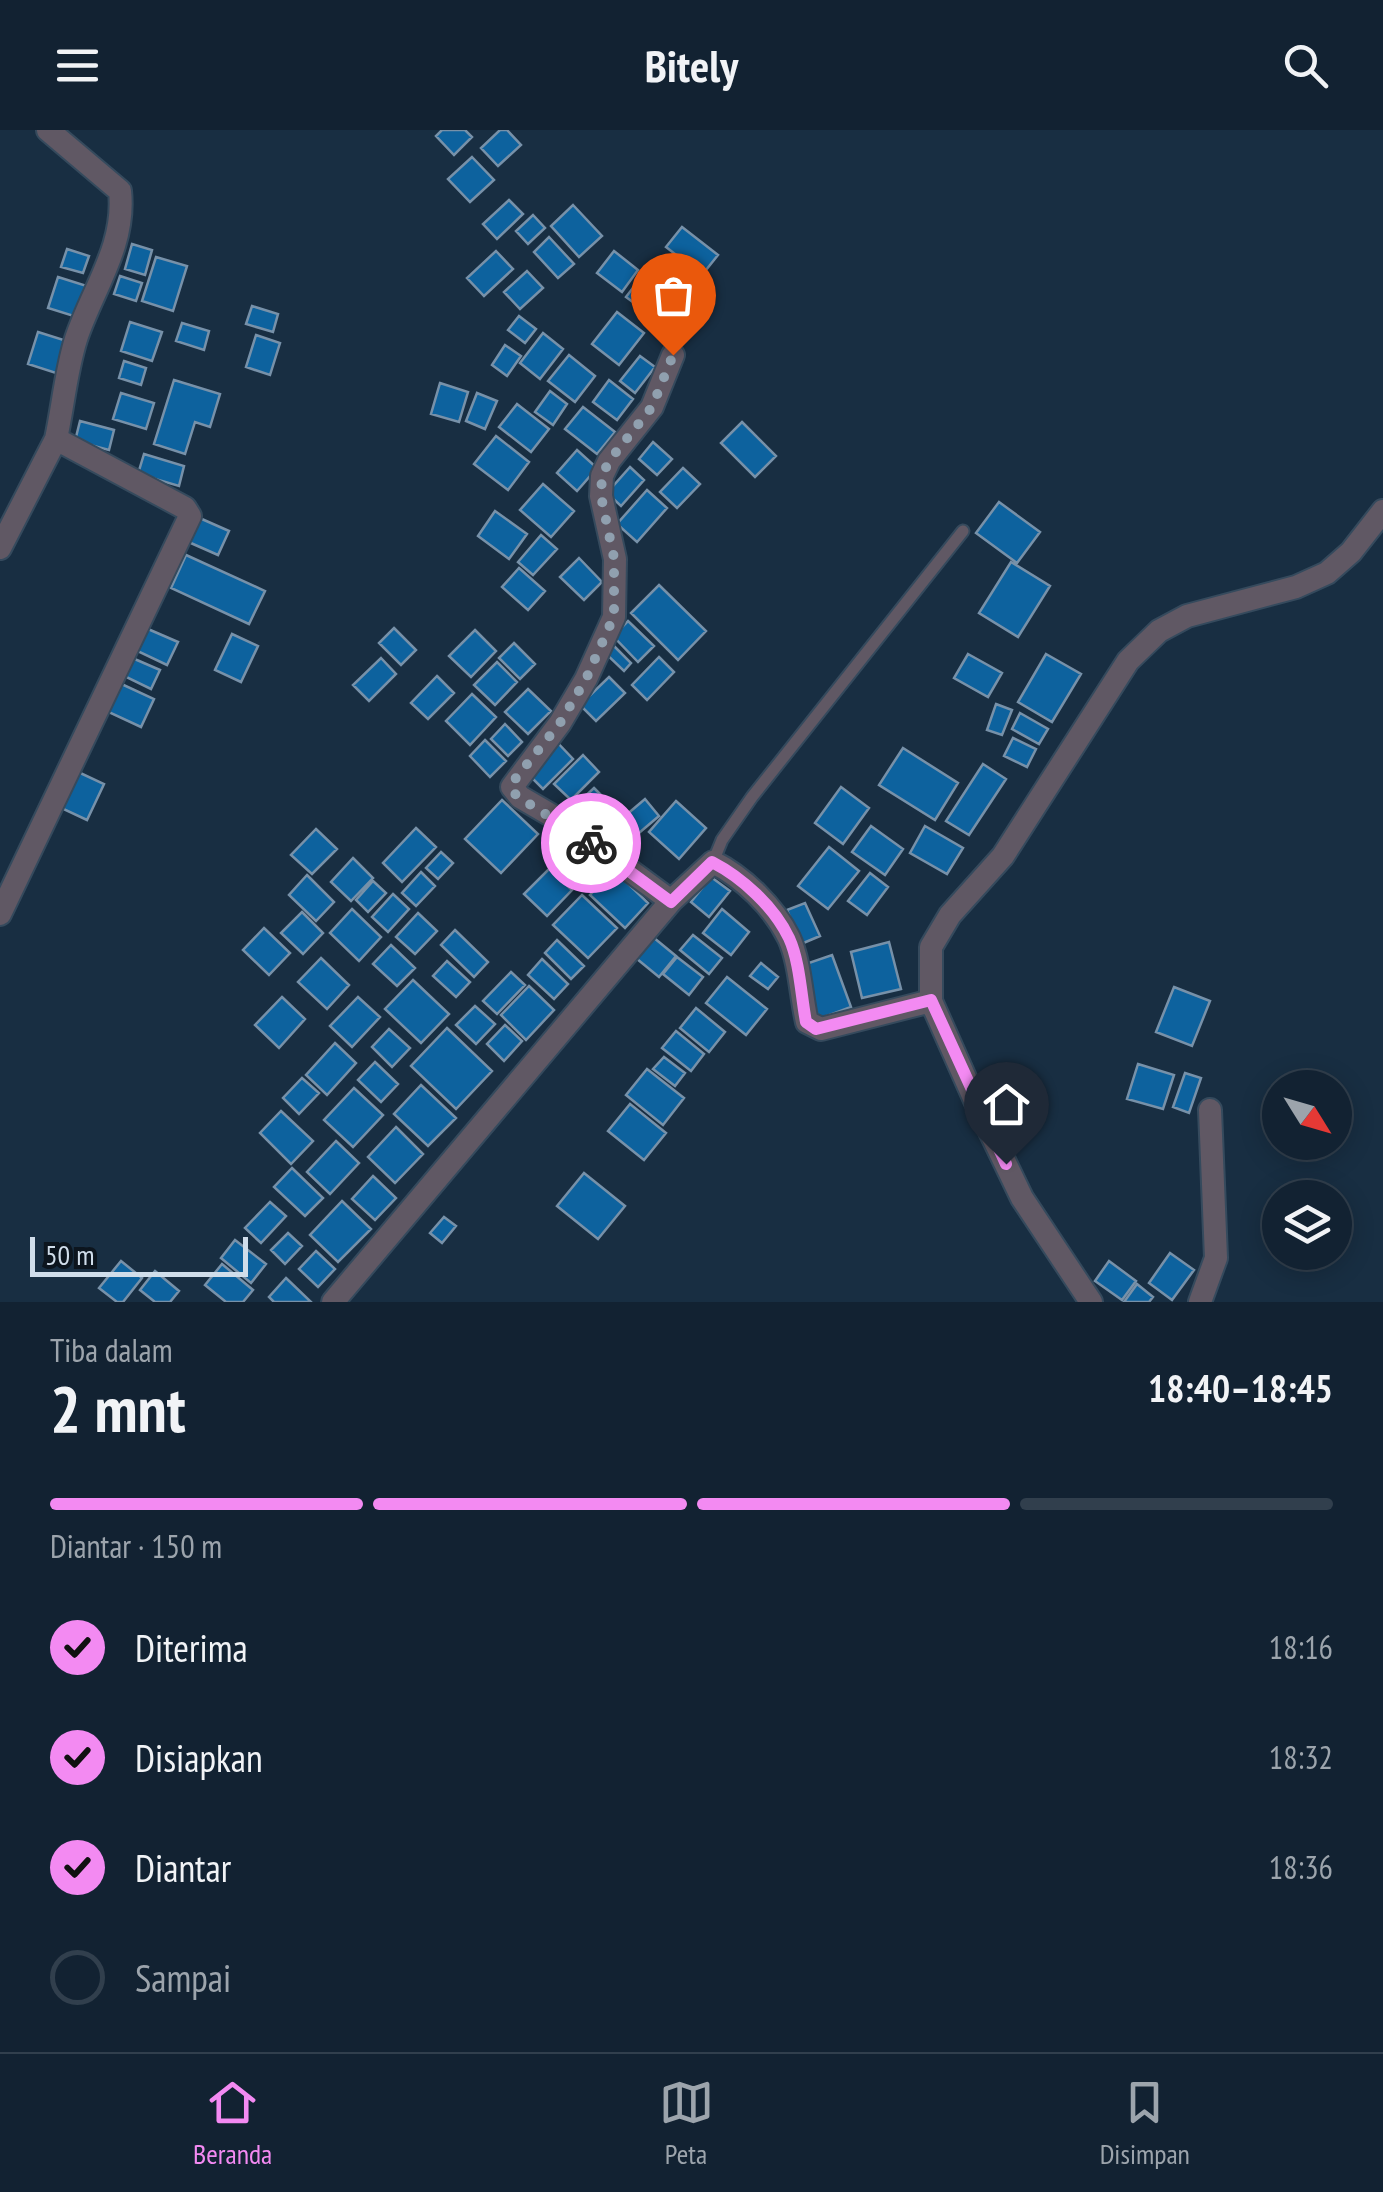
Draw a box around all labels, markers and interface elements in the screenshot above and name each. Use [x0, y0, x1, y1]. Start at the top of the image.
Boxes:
text: Bitely [645, 36, 738, 94]
icon: menu [50, 38, 105, 93]
icon: search [1278, 38, 1333, 93]
pin [631, 253, 716, 356]
icon: bag [646, 268, 701, 323]
courier [541, 793, 641, 893]
icon: bike [564, 816, 619, 871]
pin [964, 1062, 1049, 1165]
north arrow [1262, 1070, 1352, 1160]
map controls [1262, 1070, 1352, 1270]
icon: home [979, 1077, 1034, 1132]
button: layers [1262, 1180, 1352, 1270]
scale bar [30, 1232, 248, 1276]
text: 50 m [45, 1236, 94, 1273]
text: Tiba dalam [50, 1329, 172, 1371]
text: 18:40–18:45 [1148, 1363, 1333, 1412]
text: 2 mnt [50, 1366, 186, 1450]
text: Diantar · 150 m [50, 1525, 222, 1567]
icon: check [50, 1620, 105, 1675]
text: Diterima [135, 1623, 248, 1672]
text: 18:16 [1269, 1626, 1333, 1668]
icon: check [50, 1730, 105, 1785]
text: Disiapkan [135, 1733, 263, 1782]
text: 18:32 [1269, 1736, 1333, 1778]
icon: check [50, 1840, 105, 1895]
text: Diantar [135, 1843, 231, 1892]
text: 18:36 [1269, 1846, 1333, 1888]
text: Sampai [135, 1953, 231, 2002]
tab: Beranda [193, 2075, 272, 2172]
tab: Peta [659, 2075, 714, 2172]
tab: Disimpan [1100, 2075, 1190, 2172]

